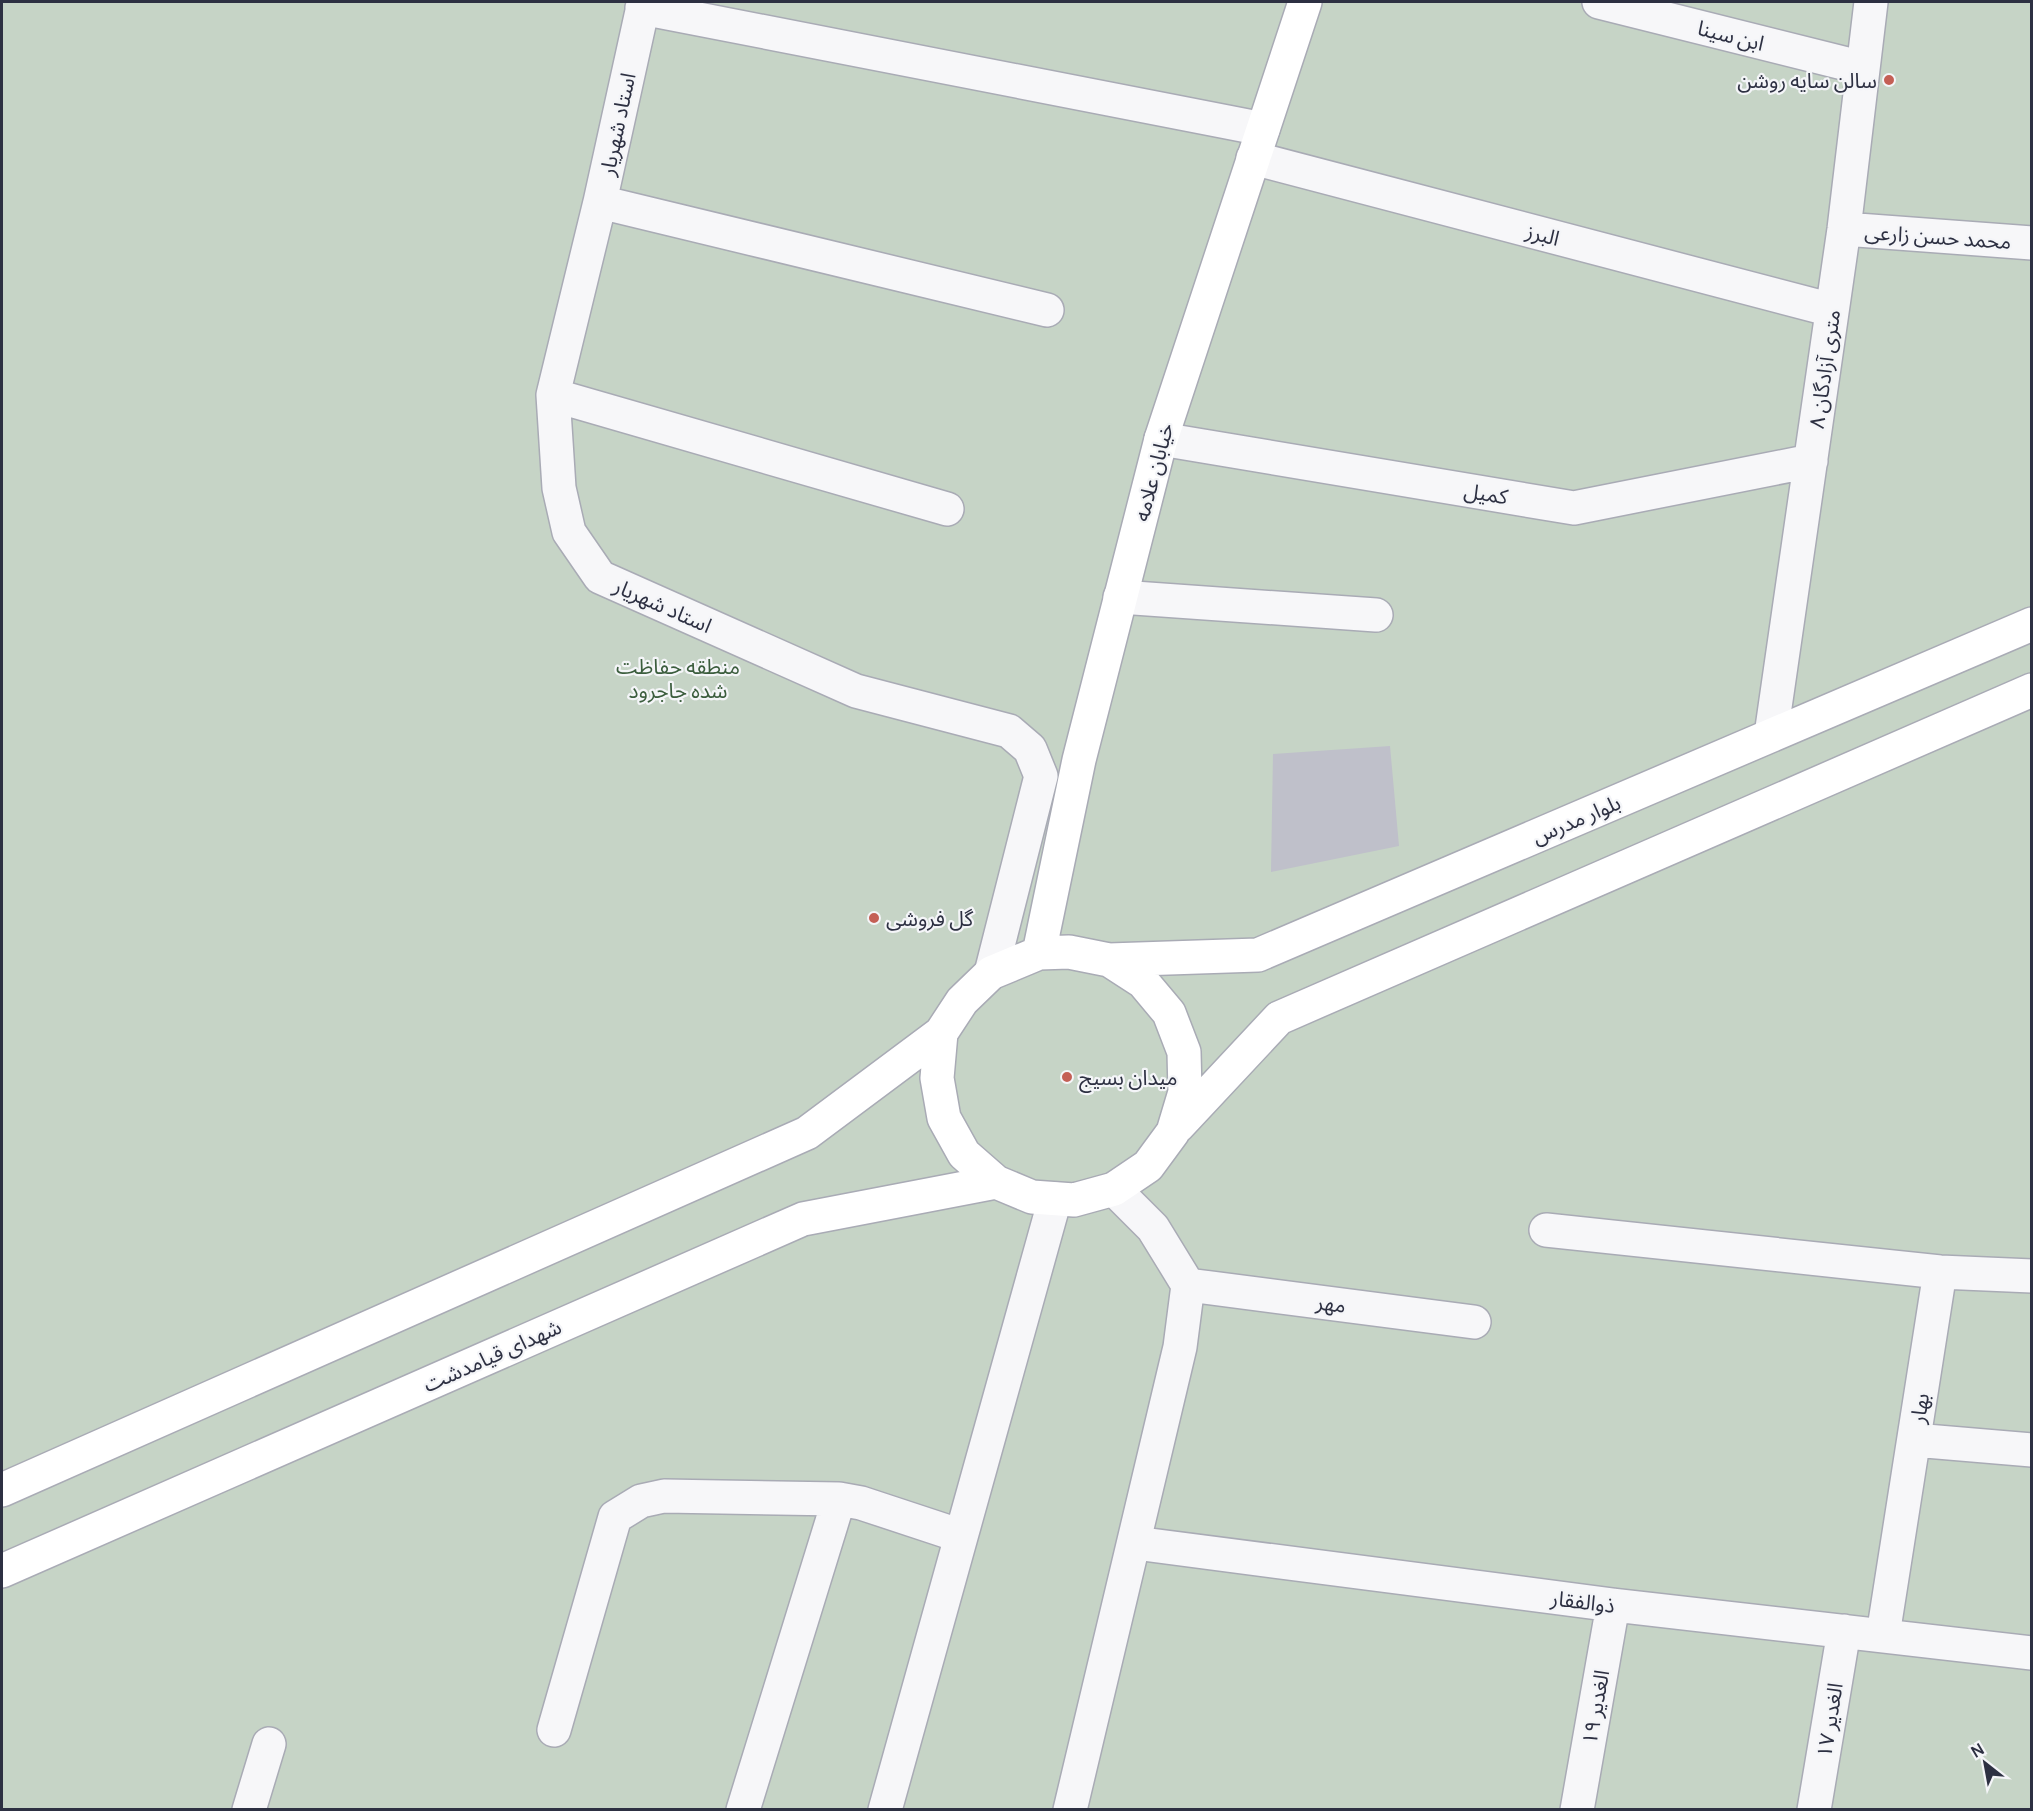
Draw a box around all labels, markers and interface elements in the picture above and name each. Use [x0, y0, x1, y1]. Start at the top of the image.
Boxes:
street label: ابن سینا [1695, 13, 1767, 57]
place label: سالن سایه روشن [1737, 66, 1877, 94]
street label: استاد شهریار [592, 70, 642, 179]
marker: سالن سایه روشن [1882, 73, 1896, 87]
street label: البرز [1522, 216, 1563, 252]
street label: محمد حسن زارعی [1864, 217, 2012, 255]
street label: ۸ متری آزادگان [1802, 308, 1846, 430]
street label: خیابان علامه [1126, 420, 1180, 524]
street label: کمیل [1462, 476, 1510, 510]
street label: استاد شهریار [609, 571, 716, 639]
park label: منطقه حفاظت شده جاجرود [616, 652, 740, 704]
street label: بلوار مدرس [1528, 788, 1624, 850]
place label: گل فروشی [886, 904, 974, 932]
marker: گل فروشی [867, 911, 881, 925]
place label: میدان بسیج [1079, 1063, 1178, 1093]
marker: میدان بسیج [1060, 1070, 1074, 1084]
street label: مهر [1313, 1287, 1348, 1319]
street label: شهدای قیامدشت [419, 1312, 565, 1398]
street label: بهار [1903, 1391, 1935, 1426]
street label: ذوالفقار [1548, 1583, 1617, 1619]
street label: الغدیر ۱۹ [1575, 1667, 1615, 1747]
street label: الغدیر ۱۷ [1809, 1681, 1849, 1759]
north arrow [1955, 1733, 2015, 1793]
text: N [1967, 1738, 1988, 1763]

